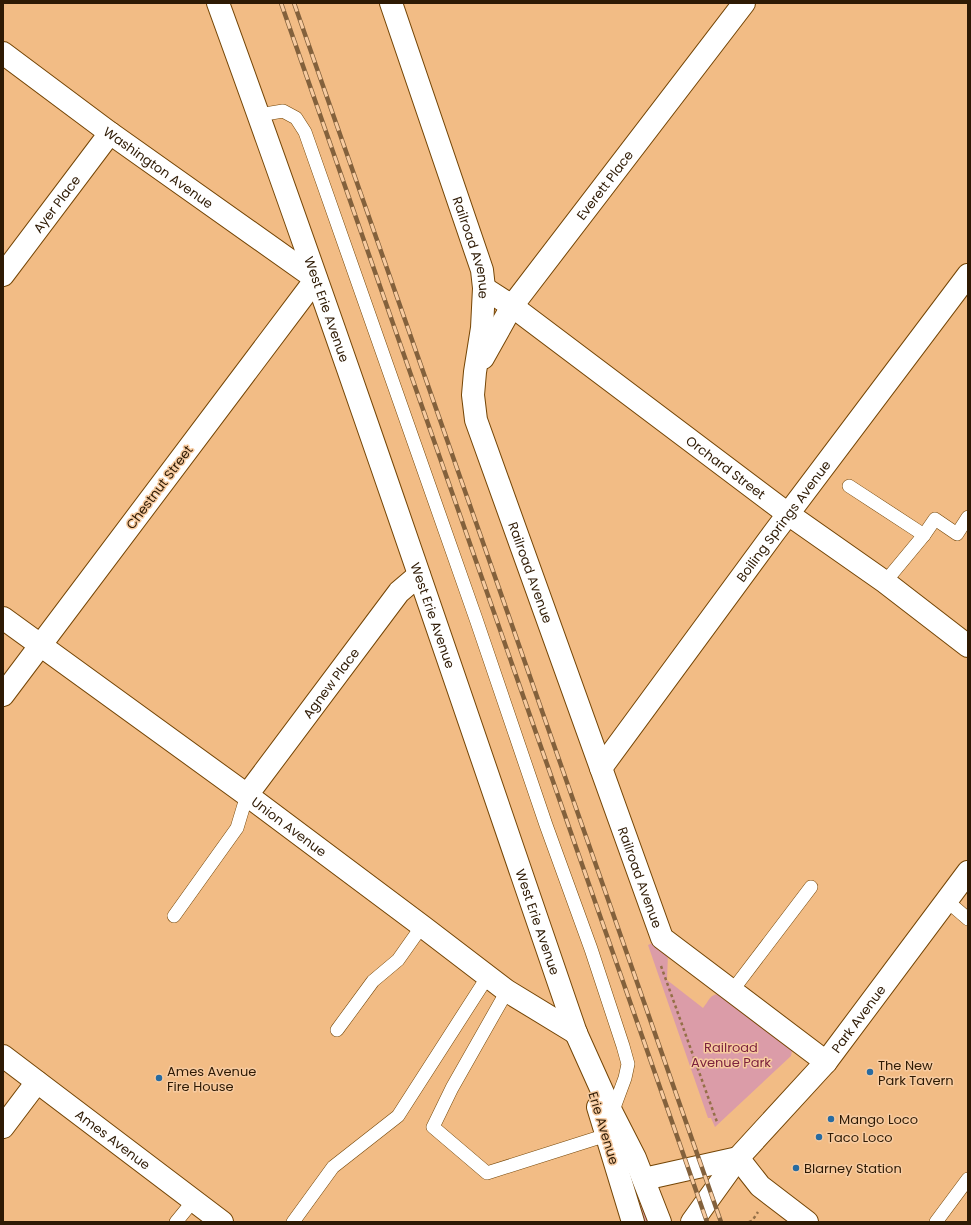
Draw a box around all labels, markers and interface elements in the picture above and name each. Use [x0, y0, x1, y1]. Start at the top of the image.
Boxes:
street label: Washington Avenue [99, 122, 217, 213]
street label: Everett Place [572, 146, 638, 224]
street label: Ayer Place [29, 171, 85, 237]
street label: Railroad Avenue [448, 194, 493, 299]
street label: West Erie Avenue [299, 254, 354, 365]
street label: Orchard Street [682, 431, 769, 504]
street label: Chestnut Street [121, 441, 197, 533]
street label: Boiling Springs Avenue [732, 457, 835, 586]
street label: Railroad Avenue [503, 519, 557, 626]
street label: West Erie Avenue [406, 560, 460, 671]
street label: Agnew Place [299, 644, 364, 722]
street label: Union Avenue [247, 793, 330, 861]
street label: Railroad Avenue [613, 824, 667, 931]
street label: West Erie Avenue [511, 866, 564, 978]
street label: Park Avenue [827, 981, 890, 1057]
park label: Railroad Avenue Park [691, 1038, 771, 1072]
place label: The New Park Tavern [878, 1056, 954, 1090]
place label: Ames Avenue Fire House [167, 1062, 256, 1096]
marker: The New Park Tavern [865, 1067, 875, 1077]
marker: Ames Avenue Fire House [154, 1073, 164, 1083]
street label: Erie Avenue [583, 1089, 624, 1167]
street label: Ames Avenue [71, 1105, 154, 1174]
place label: Mango Loco [839, 1110, 918, 1129]
marker: Mango Loco [826, 1114, 836, 1124]
place label: Taco Loco [827, 1128, 893, 1147]
marker: Taco Loco [814, 1132, 824, 1142]
place label: Blarney Station [804, 1159, 902, 1178]
marker: Blarney Station [791, 1163, 801, 1173]

